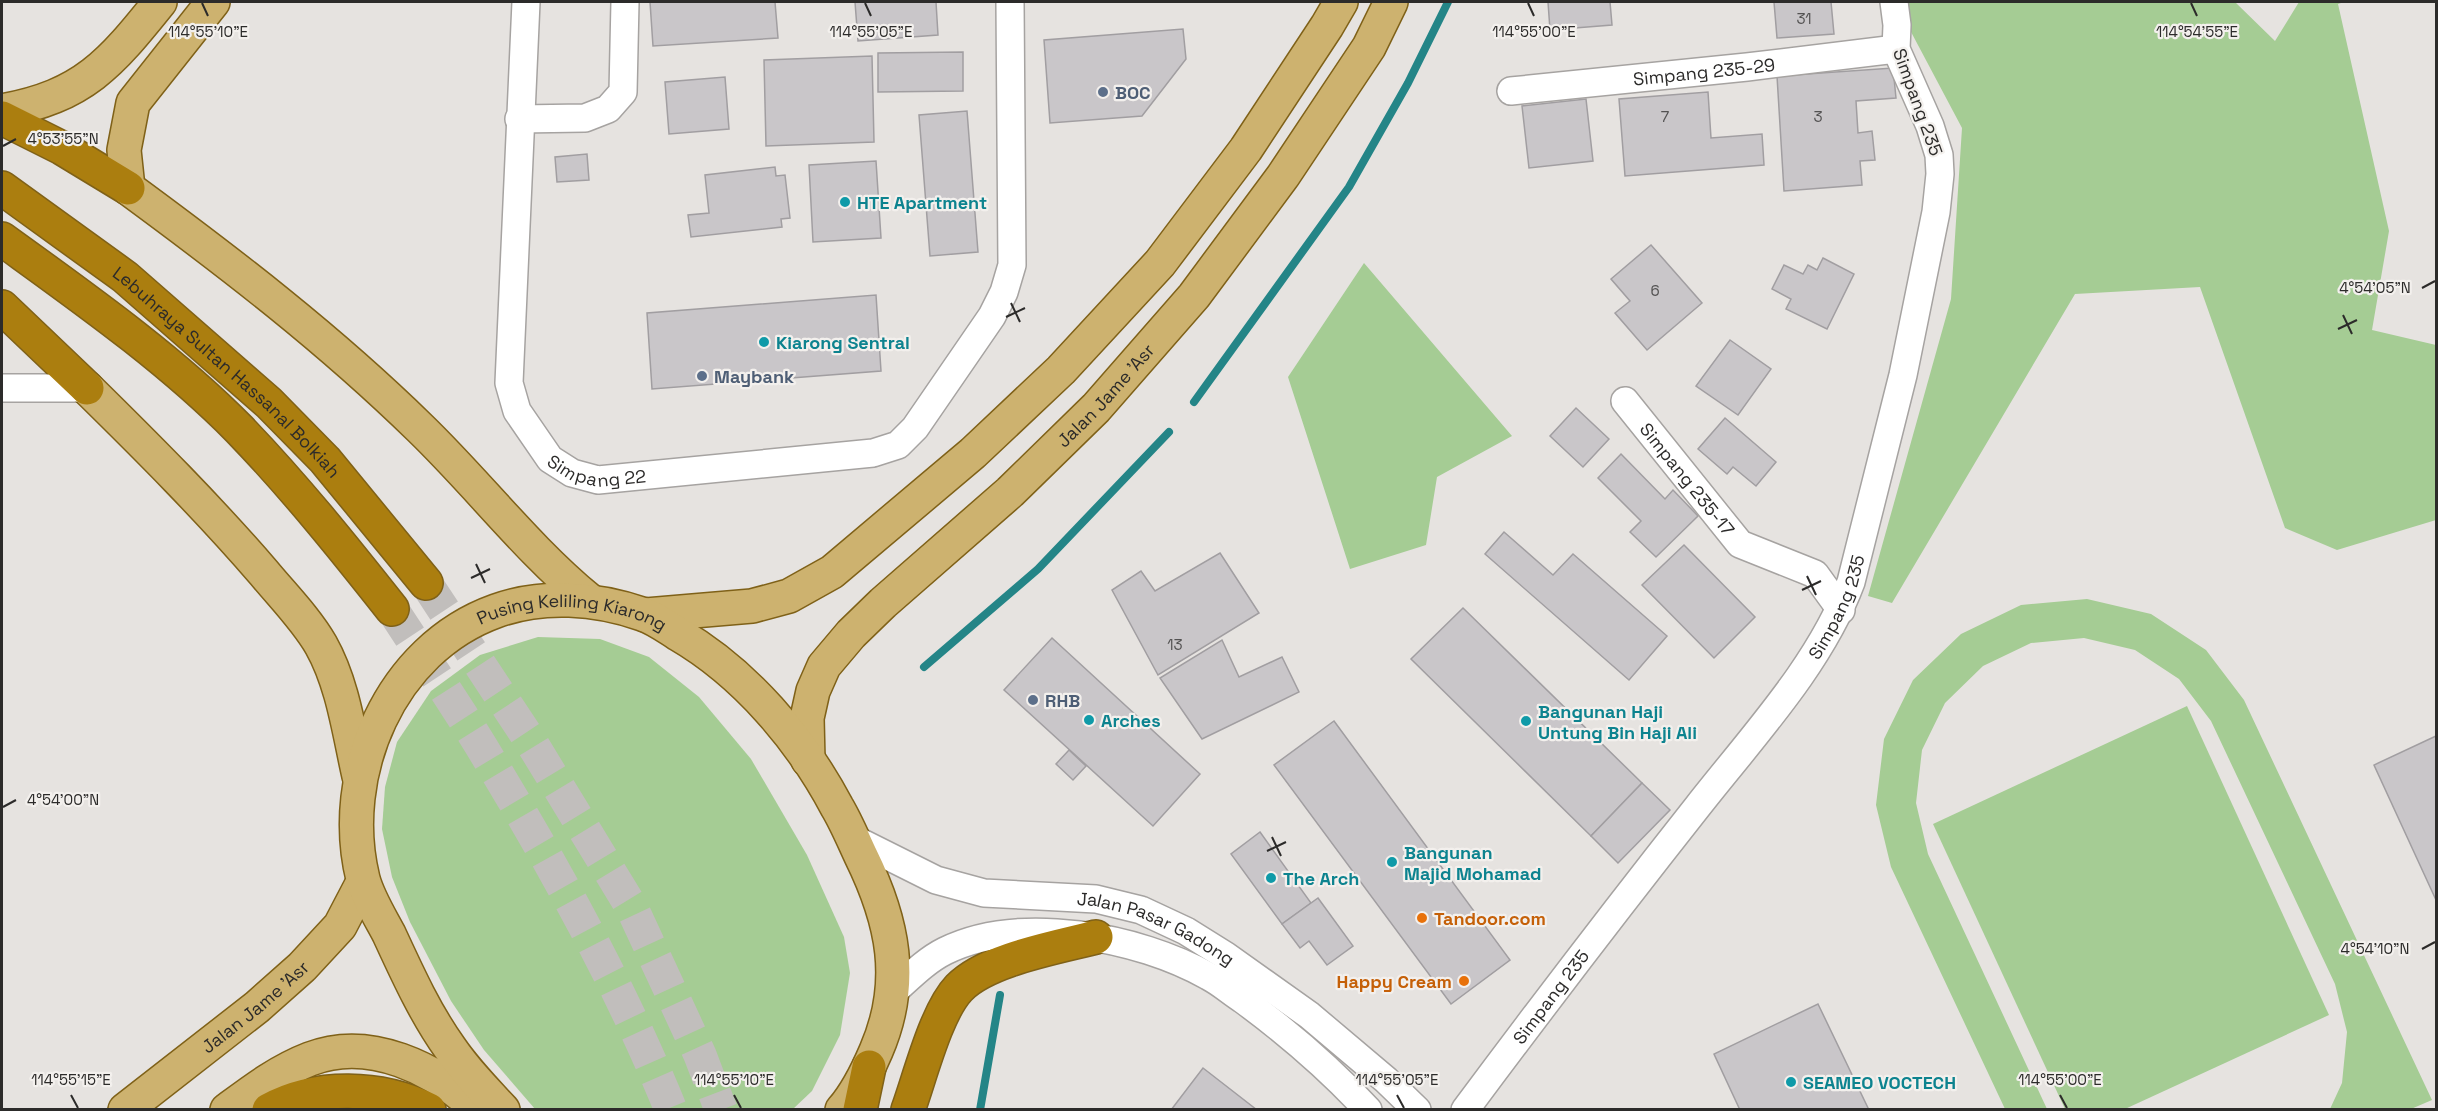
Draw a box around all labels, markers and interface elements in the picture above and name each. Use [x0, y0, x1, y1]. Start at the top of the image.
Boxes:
house number: 31 [1796, 9, 1812, 28]
text: 114°55'10"E [168, 22, 248, 41]
text: 114°55'05"E [830, 22, 912, 41]
text: 114°55'00"E [1492, 22, 1576, 41]
text: 114°54'55"E [2156, 22, 2238, 41]
street label: Simpang 235 [1888, 45, 1948, 159]
street label: Simpang 235-29 [1632, 52, 1776, 90]
place label: BOC [1115, 81, 1151, 104]
marker: BOC [1096, 85, 1110, 99]
house number: 7 [1661, 107, 1669, 126]
house number: 3 [1813, 107, 1823, 126]
text: 4°53'55"N [27, 129, 99, 148]
place label: HTE Apartment [857, 191, 987, 214]
marker: HTE Apartment [838, 195, 852, 209]
street label: Lebuhraya Sultan Hassanal Bolkiah [109, 261, 346, 482]
text: 4°54'05"N [2339, 278, 2411, 297]
house number: 6 [1650, 281, 1660, 300]
place label: Kiarong Sentral [776, 331, 910, 354]
marker: Kiarong Sentral [757, 335, 771, 349]
street label: Jalan Jame 'Asr [1052, 338, 1159, 452]
place label: Maybank [714, 365, 794, 388]
marker: Maybank [695, 369, 709, 383]
street label: Simpang 235-17 [1635, 418, 1740, 540]
street label: Simpang 22 [543, 449, 647, 492]
street label: Simpang 235 [1803, 552, 1869, 663]
street label: Pusing Keliling Kiarong [473, 588, 672, 636]
house number: 13 [1167, 635, 1183, 654]
place label: RHB [1045, 689, 1080, 712]
marker: RHB [1026, 693, 1040, 707]
place label: Bangunan Haji Untung Bin Haji Ali [1538, 700, 1697, 744]
place label: Arches [1101, 709, 1161, 732]
marker: Arches [1082, 713, 1096, 727]
marker: Bangunan Haji Untung Bin Haji Ali [1519, 714, 1533, 728]
text: 4°54'00"N [27, 790, 99, 809]
place label: Bangunan Majid Mohamad [1404, 841, 1541, 885]
marker: Bangunan Majid Mohamad [1385, 855, 1399, 869]
place label: The Arch [1283, 867, 1359, 890]
marker: The Arch [1264, 871, 1278, 885]
street label: Jalan Pasar Gadong [1076, 886, 1239, 970]
place label: Tandoor.com [1434, 907, 1546, 930]
marker: Tandoor.com [1415, 911, 1429, 925]
text: 4°54'10"N [2341, 939, 2409, 958]
street label: Simpang 235 [1507, 945, 1594, 1048]
street label: Jalan Jame 'Asr [196, 955, 314, 1058]
place label: Happy Cream [1337, 970, 1452, 993]
marker: Happy Cream [1457, 974, 1471, 988]
text: 114°55'15"E [31, 1070, 111, 1089]
text: 114°55'10"E [694, 1070, 774, 1089]
text: 114°55'05"E [1356, 1070, 1438, 1089]
text: 114°55'00"E [2018, 1070, 2102, 1089]
place label: SEAMEO VOCTECH [1803, 1071, 1956, 1094]
marker: SEAMEO VOCTECH [1784, 1075, 1798, 1089]

